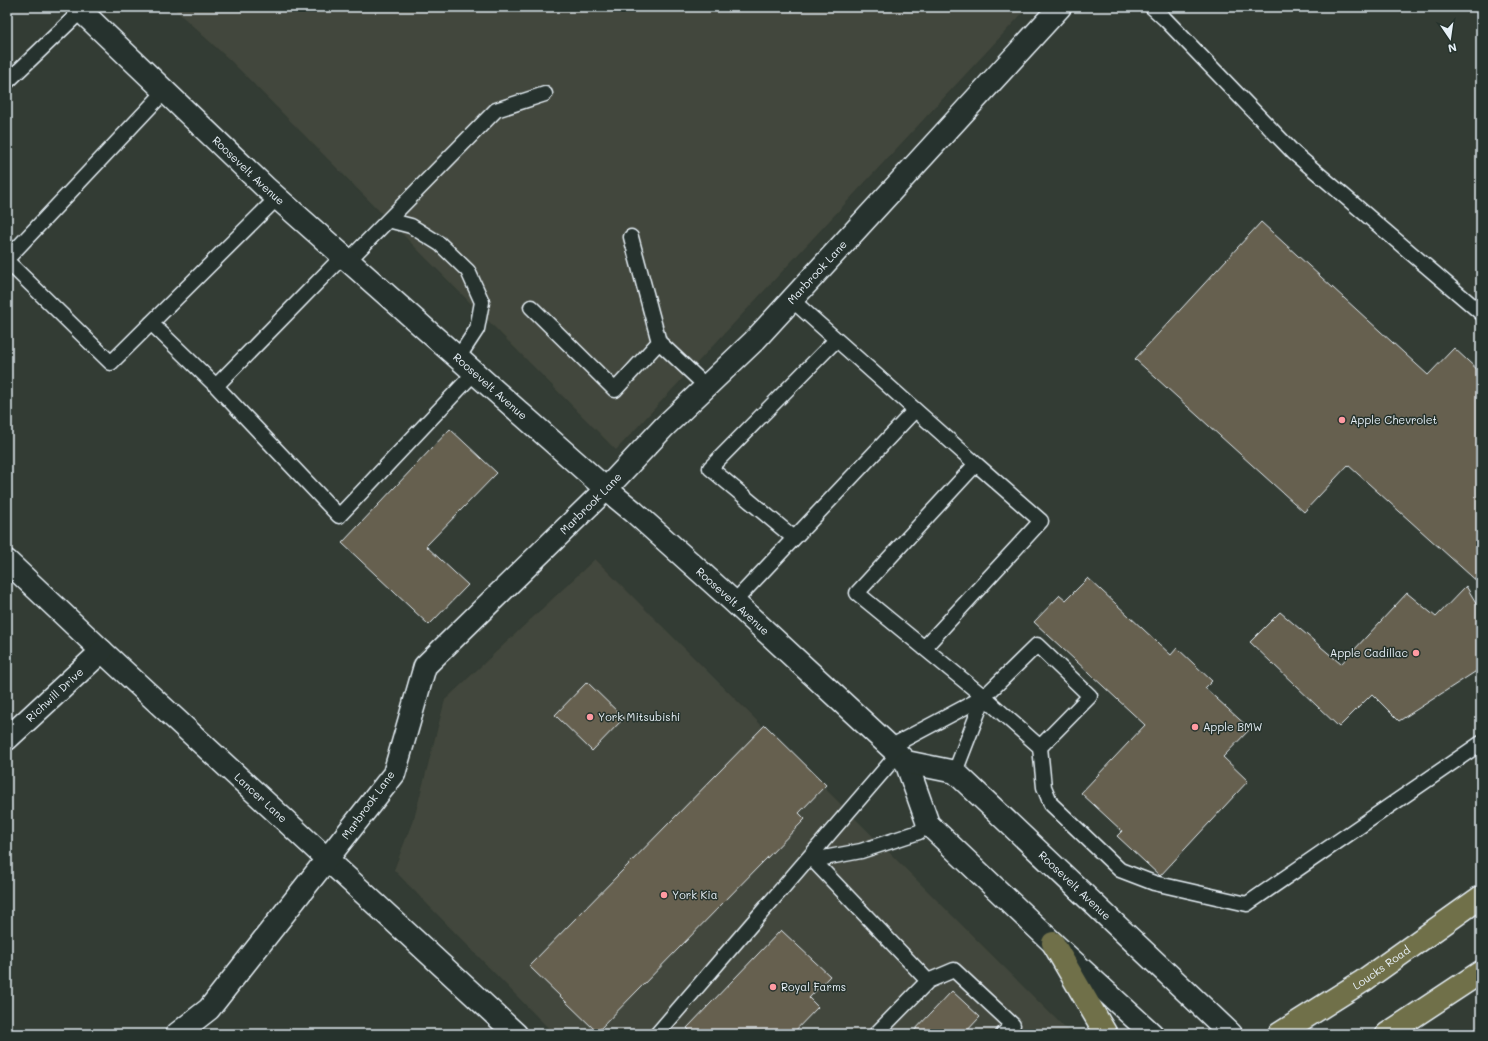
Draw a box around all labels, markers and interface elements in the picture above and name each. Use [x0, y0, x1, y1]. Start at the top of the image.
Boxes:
north arrow [1430, 18, 1470, 58]
text: N [1447, 40, 1458, 56]
street label: Roosevelt Avenue [209, 133, 288, 208]
street label: Marbrook Lane [784, 236, 850, 307]
street label: Roosevelt Avenue [450, 349, 531, 423]
place label: Apple Chevrolet [1350, 412, 1438, 427]
marker: Apple Chevrolet [1337, 415, 1347, 425]
street label: Marbrook Lane [556, 469, 625, 537]
street label: Roosevelt Avenue [693, 564, 773, 638]
place label: Apple Cadillac [1330, 645, 1408, 660]
marker: Apple Cadillac [1411, 648, 1421, 658]
street label: Richwill Drive [22, 664, 86, 725]
place label: York Mitsubishi [598, 709, 680, 724]
marker: York Mitsubishi [585, 712, 595, 722]
place label: Apple BMW [1203, 719, 1263, 734]
marker: Apple BMW [1190, 722, 1200, 732]
street label: Marbrook Lane [338, 767, 398, 842]
street label: Lancer Lane [231, 769, 291, 826]
street label: Roosevelt Avenue [1036, 847, 1114, 923]
place label: York Kia [672, 887, 718, 902]
marker: York Kia [659, 890, 669, 900]
street label: Loucks Road [1350, 942, 1413, 993]
place label: Royal Farms [781, 979, 846, 994]
marker: Royal Farms [768, 982, 778, 992]

